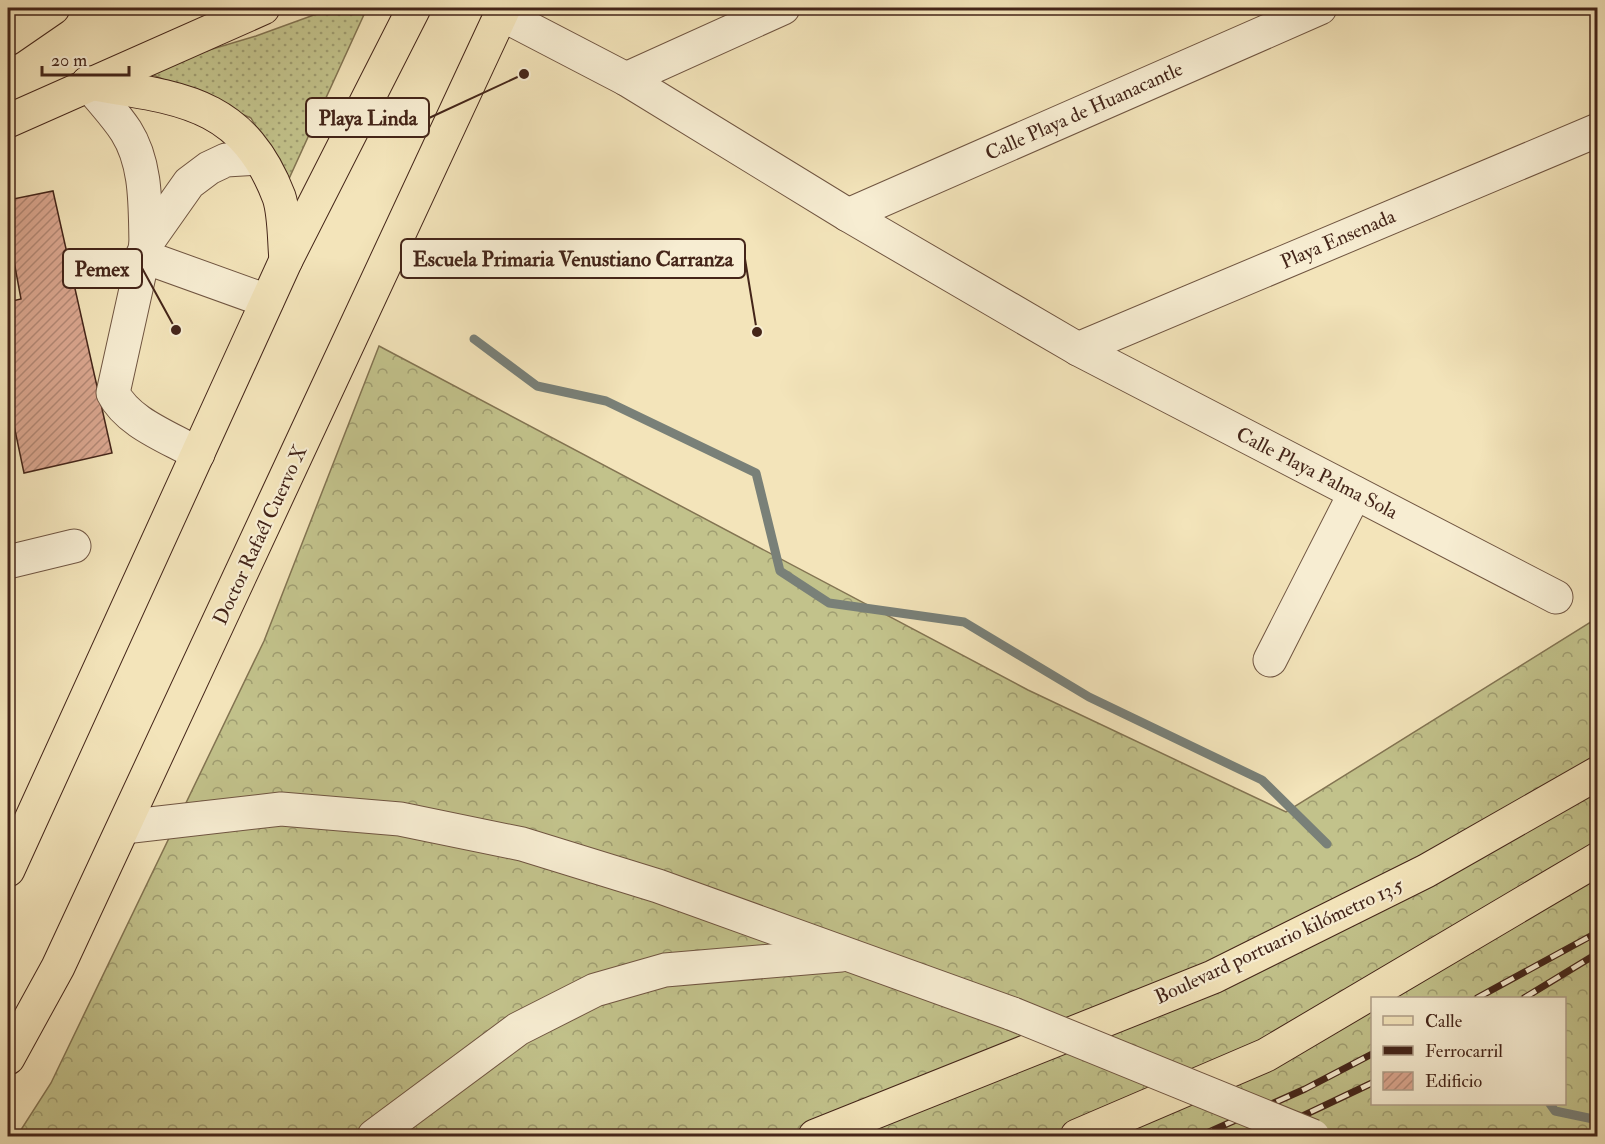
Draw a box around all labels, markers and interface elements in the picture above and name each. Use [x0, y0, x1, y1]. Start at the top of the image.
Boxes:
scale bar [42, 39, 129, 77]
text: 20 m [51, 49, 87, 72]
street label: Calle Playa de Huanacantle [981, 56, 1187, 166]
callout: Playa Linda [306, 98, 429, 137]
text: Playa Linda [319, 105, 419, 132]
street label: Playa Ensenada [1277, 203, 1400, 274]
callout: Escuela Primaria Venustiano Carranza [401, 239, 745, 278]
text: Escuela Primaria Venustiano Carranza [413, 246, 735, 273]
callout: Pemex [63, 249, 142, 288]
text: Pemex [75, 256, 130, 283]
street label: Calle Playa Palma Sola [1232, 421, 1403, 525]
street label: Doctor Rafaél Cuervo X [207, 441, 313, 629]
street label: Boulevard portuario kilómetro 13.5 [1151, 872, 1408, 1011]
legend [1371, 997, 1566, 1105]
text: Calle [1425, 1010, 1463, 1033]
text: Ferrocarril [1425, 1040, 1503, 1063]
text: Edificio [1425, 1070, 1482, 1093]

